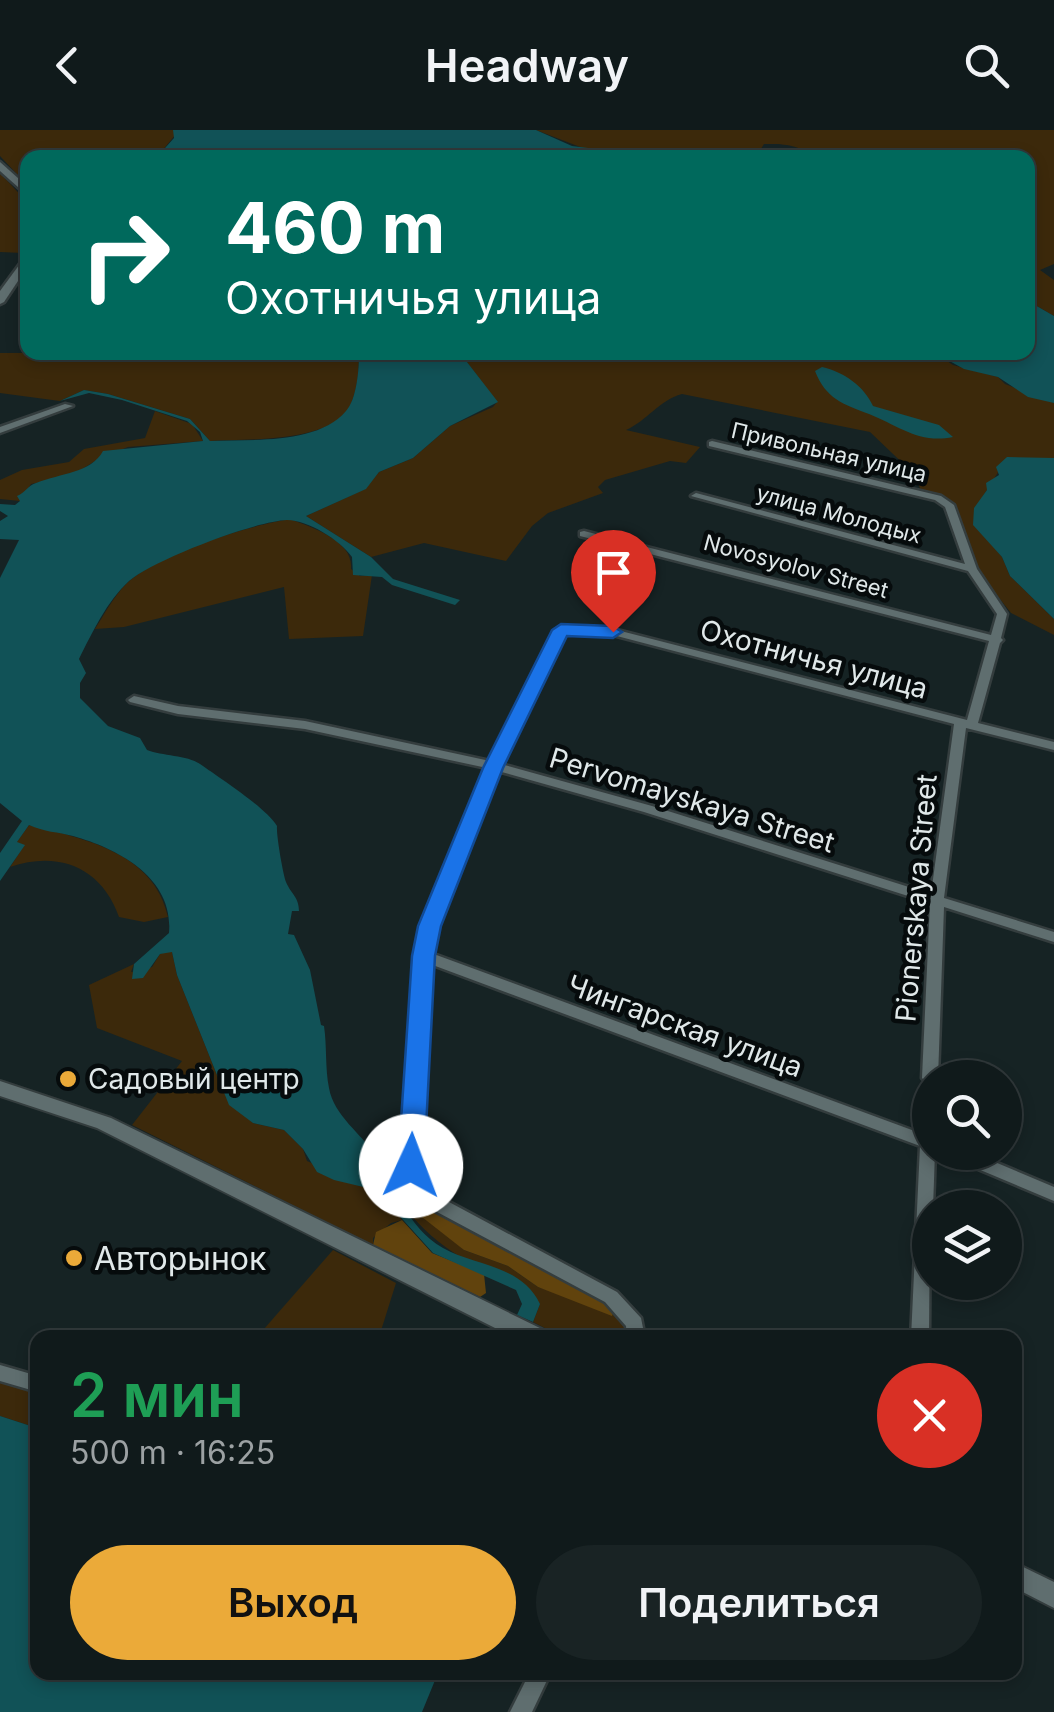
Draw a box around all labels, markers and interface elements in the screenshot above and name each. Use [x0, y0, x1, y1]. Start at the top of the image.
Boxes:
icon: back [40, 38, 95, 93]
text: Headway [425, 38, 629, 93]
icon: search [959, 38, 1014, 93]
text: 460 m [225, 185, 445, 270]
icon: right [60, 190, 190, 320]
text: Охотничья улица [225, 270, 601, 325]
street label: Привольная улица [729, 417, 929, 487]
street label: улица Молодых [754, 479, 924, 549]
street label: Novosyolov Street [701, 529, 891, 603]
pin [571, 530, 656, 633]
icon: arrive [586, 545, 641, 600]
street label: Охотничья улица [696, 612, 932, 706]
street label: Pervomayskaya Street [545, 740, 839, 860]
street label: Pionerskaya Street [888, 773, 944, 1023]
street label: Чингарская улица [563, 968, 807, 1084]
map controls [912, 1060, 1022, 1300]
button: search [912, 1060, 1022, 1170]
place label: Садовый центр [88, 1062, 300, 1096]
marker: Садовый центр [57, 1068, 79, 1090]
position arrow [359, 1114, 463, 1218]
button: layers [912, 1190, 1022, 1300]
place label: Авторынок [94, 1239, 266, 1278]
marker: Авторынок [63, 1247, 85, 1269]
text: 2 мин [70, 1359, 244, 1431]
button: close [877, 1363, 982, 1468]
text: 500 m · 16:25 [70, 1433, 275, 1472]
button: Выход [70, 1545, 516, 1660]
button: Поделиться [536, 1545, 982, 1660]

